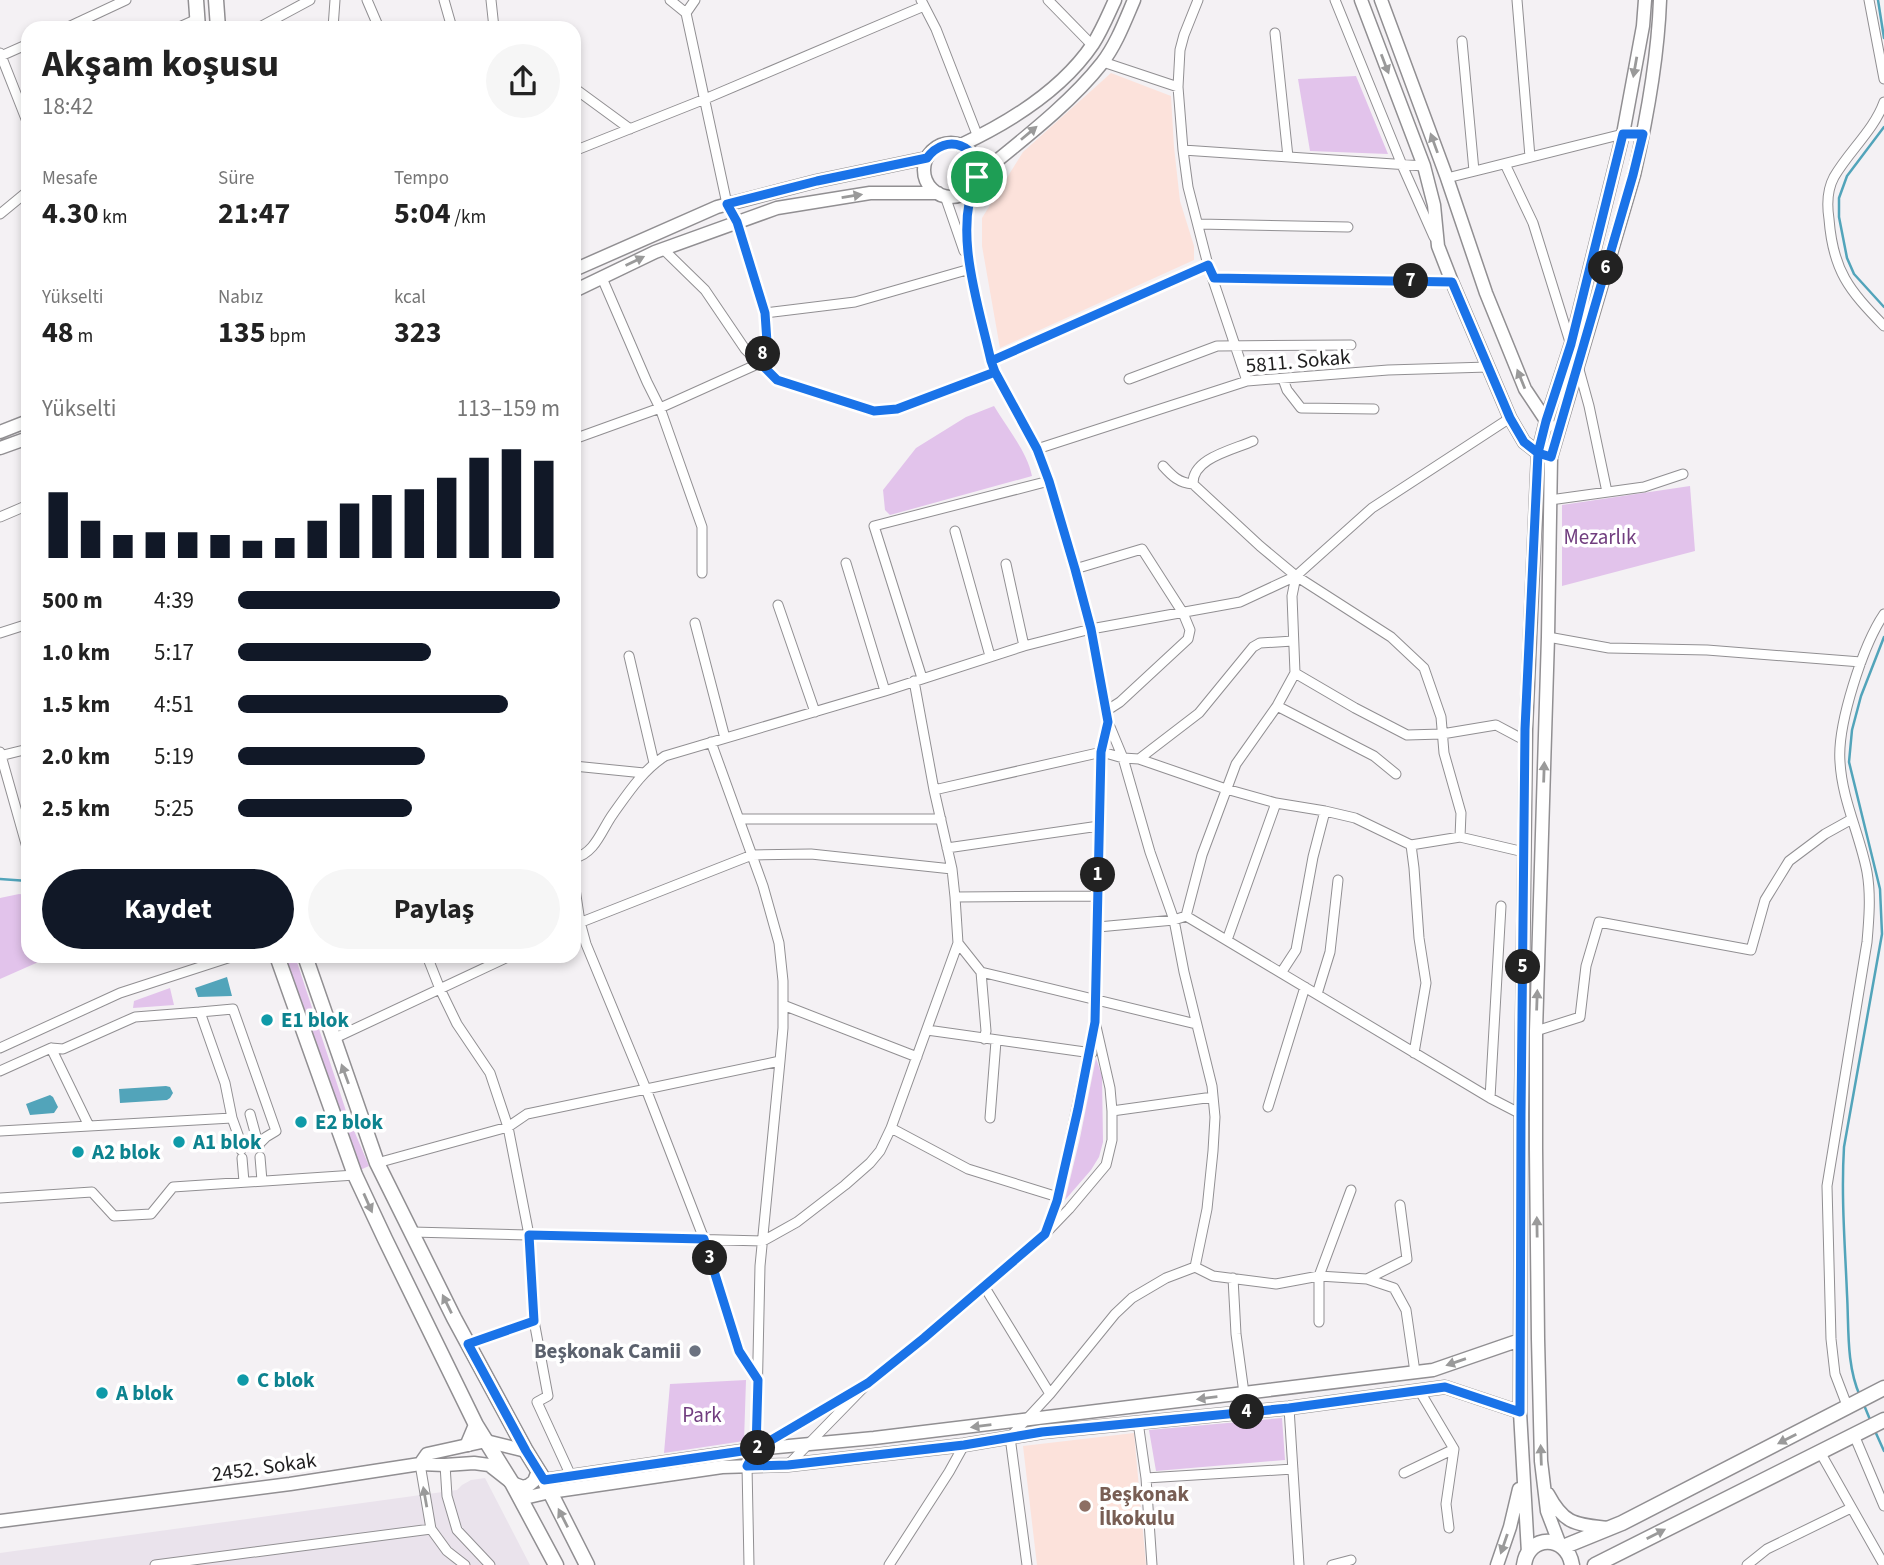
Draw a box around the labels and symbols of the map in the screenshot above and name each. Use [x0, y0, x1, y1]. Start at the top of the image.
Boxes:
one-way arrow [1379, 53, 1390, 74]
one-way arrow [1630, 57, 1641, 79]
one-way arrow [1020, 125, 1038, 141]
one-way arrow [1428, 132, 1439, 153]
pin [947, 147, 1007, 207]
one-way arrow [841, 190, 863, 201]
pin: 6 [1588, 250, 1624, 286]
one-way arrow [625, 256, 645, 267]
pin: 7 [1394, 264, 1428, 298]
pin: 8 [746, 336, 780, 372]
street label: 5811. Sokak [1244, 341, 1352, 381]
one-way arrow [1515, 369, 1526, 390]
park label: Mezarlık [1564, 522, 1637, 552]
one-way arrow [1538, 761, 1549, 783]
pin: 1 [1080, 858, 1116, 892]
pin: 5 [1506, 950, 1540, 984]
one-way arrow [1531, 988, 1543, 1010]
place label: E1 blok [281, 1005, 349, 1035]
marker: E1 blok [259, 1012, 275, 1028]
one-way arrow [339, 1063, 350, 1084]
place label: E2 blok [315, 1107, 383, 1137]
marker: E2 blok [293, 1114, 309, 1130]
place label: A1 blok [192, 1127, 262, 1157]
marker: A1 blok [171, 1134, 187, 1150]
place label: A2 blok [91, 1137, 161, 1167]
marker: A2 blok [70, 1144, 86, 1160]
one-way arrow [362, 1193, 374, 1213]
one-way arrow [1531, 1216, 1543, 1238]
pin: 3 [692, 1240, 728, 1276]
one-way arrow [441, 1294, 452, 1314]
place label: Beşkonak Camii [534, 1336, 681, 1366]
marker: Beşkonak Camii [687, 1343, 703, 1359]
one-way arrow [1445, 1357, 1466, 1368]
place label: C blok [257, 1365, 315, 1395]
marker: C blok [235, 1372, 251, 1388]
place label: A blok [115, 1378, 174, 1408]
marker: A blok [94, 1385, 110, 1401]
one-way arrow [1196, 1393, 1218, 1404]
pin: 4 [1230, 1394, 1264, 1430]
park label: Park [682, 1400, 722, 1430]
one-way arrow [970, 1420, 992, 1431]
pin: 2 [740, 1430, 776, 1466]
one-way arrow [1777, 1433, 1797, 1444]
one-way arrow [1536, 1443, 1547, 1465]
street label: 2452. Sokak [210, 1445, 319, 1489]
place label: Beşkonak İlkokulu [1099, 1479, 1190, 1533]
one-way arrow [419, 1486, 430, 1508]
marker: Beşkonak İlkokulu [1077, 1498, 1093, 1514]
one-way arrow [558, 1508, 569, 1528]
one-way arrow [1646, 1529, 1666, 1540]
one-way arrow [1498, 1533, 1509, 1554]

